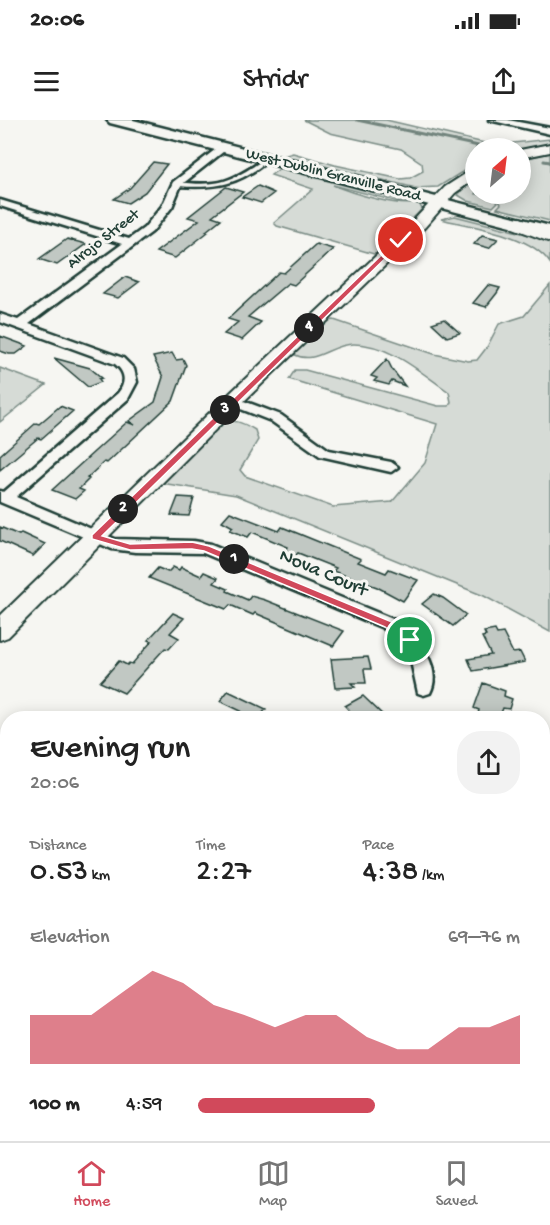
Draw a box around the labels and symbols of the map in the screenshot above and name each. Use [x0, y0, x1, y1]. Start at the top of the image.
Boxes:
north arrow [465, 138, 531, 204]
street label: West Dublin Granville Road [244, 145, 424, 207]
street label: Alrojo Street [64, 205, 145, 274]
pin [375, 214, 426, 265]
pin: 4 [294, 313, 324, 343]
pin: 3 [210, 395, 240, 425]
pin: 2 [108, 494, 138, 524]
pin: 1 [219, 544, 249, 574]
street label: Nova Court [275, 545, 372, 604]
pin [384, 614, 435, 665]

